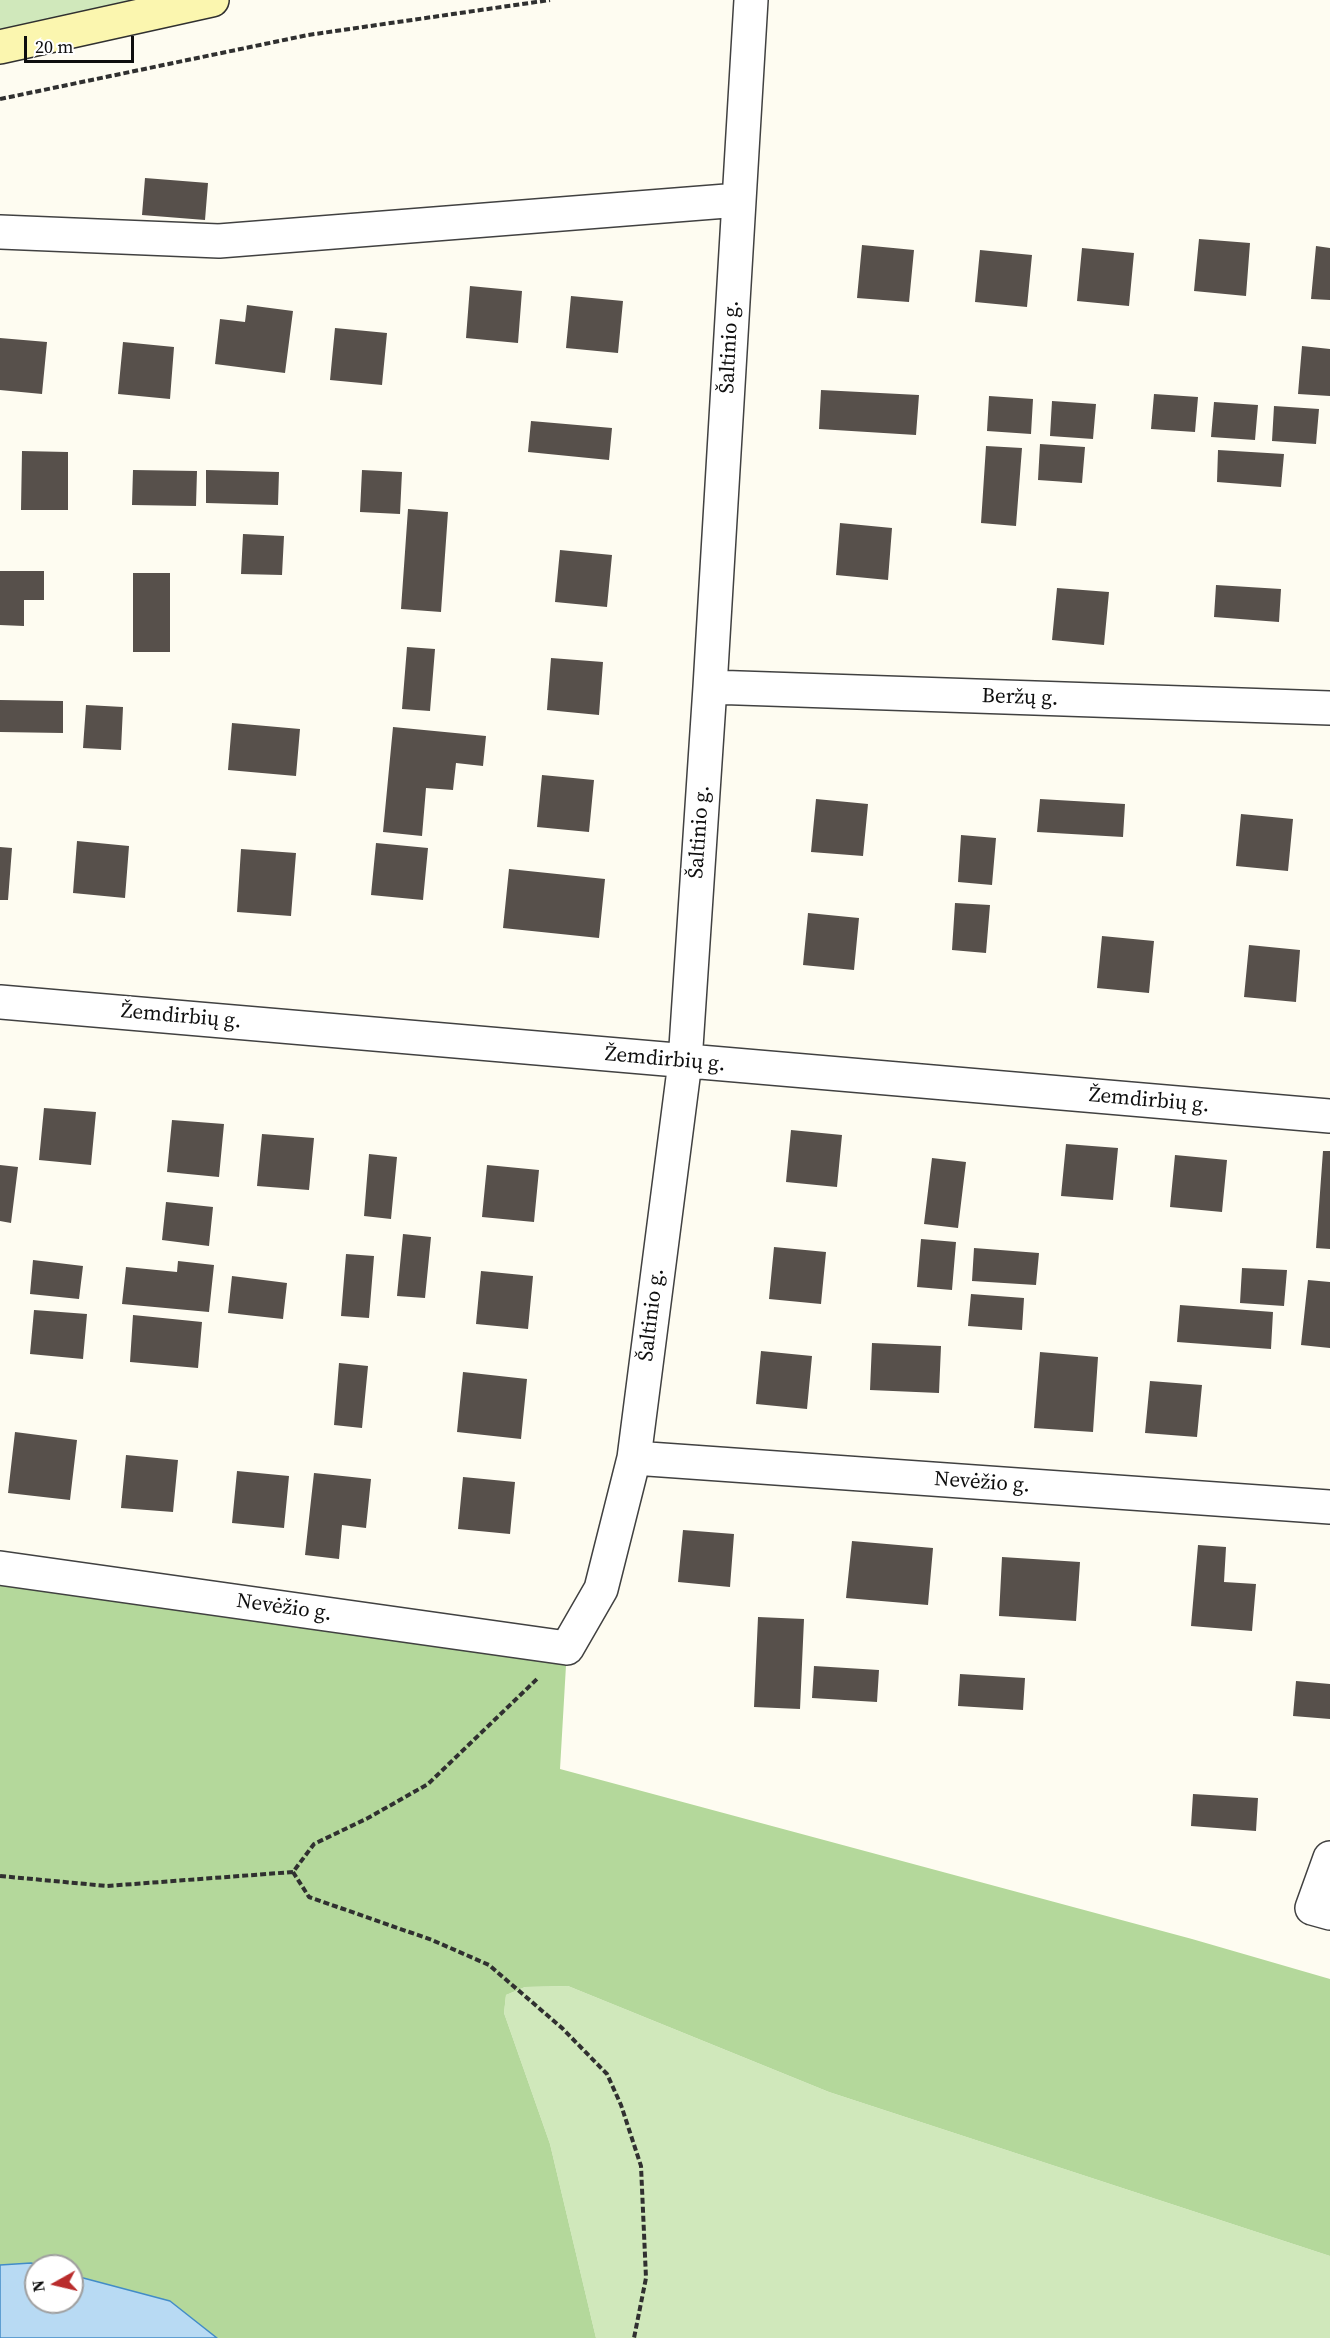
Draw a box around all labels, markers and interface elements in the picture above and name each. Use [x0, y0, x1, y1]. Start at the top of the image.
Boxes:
scale bar [27, 24, 136, 62]
text: 20 m [35, 34, 73, 59]
street label: Šaltinio g. [715, 300, 745, 394]
street label: Beržų g. [981, 684, 1059, 712]
street label: Šaltinio g. [684, 785, 716, 879]
street label: Žemdirbių g. [120, 999, 242, 1035]
street label: Žemdirbių g. [604, 1042, 726, 1078]
street label: Žemdirbių g. [1088, 1083, 1210, 1119]
street label: Šaltinio g. [634, 1267, 670, 1363]
street label: Nevėžio g. [933, 1467, 1031, 1499]
street label: Nevėžio g. [235, 1589, 333, 1627]
north arrow [24, 2254, 84, 2314]
text: N [26, 2279, 50, 2294]

